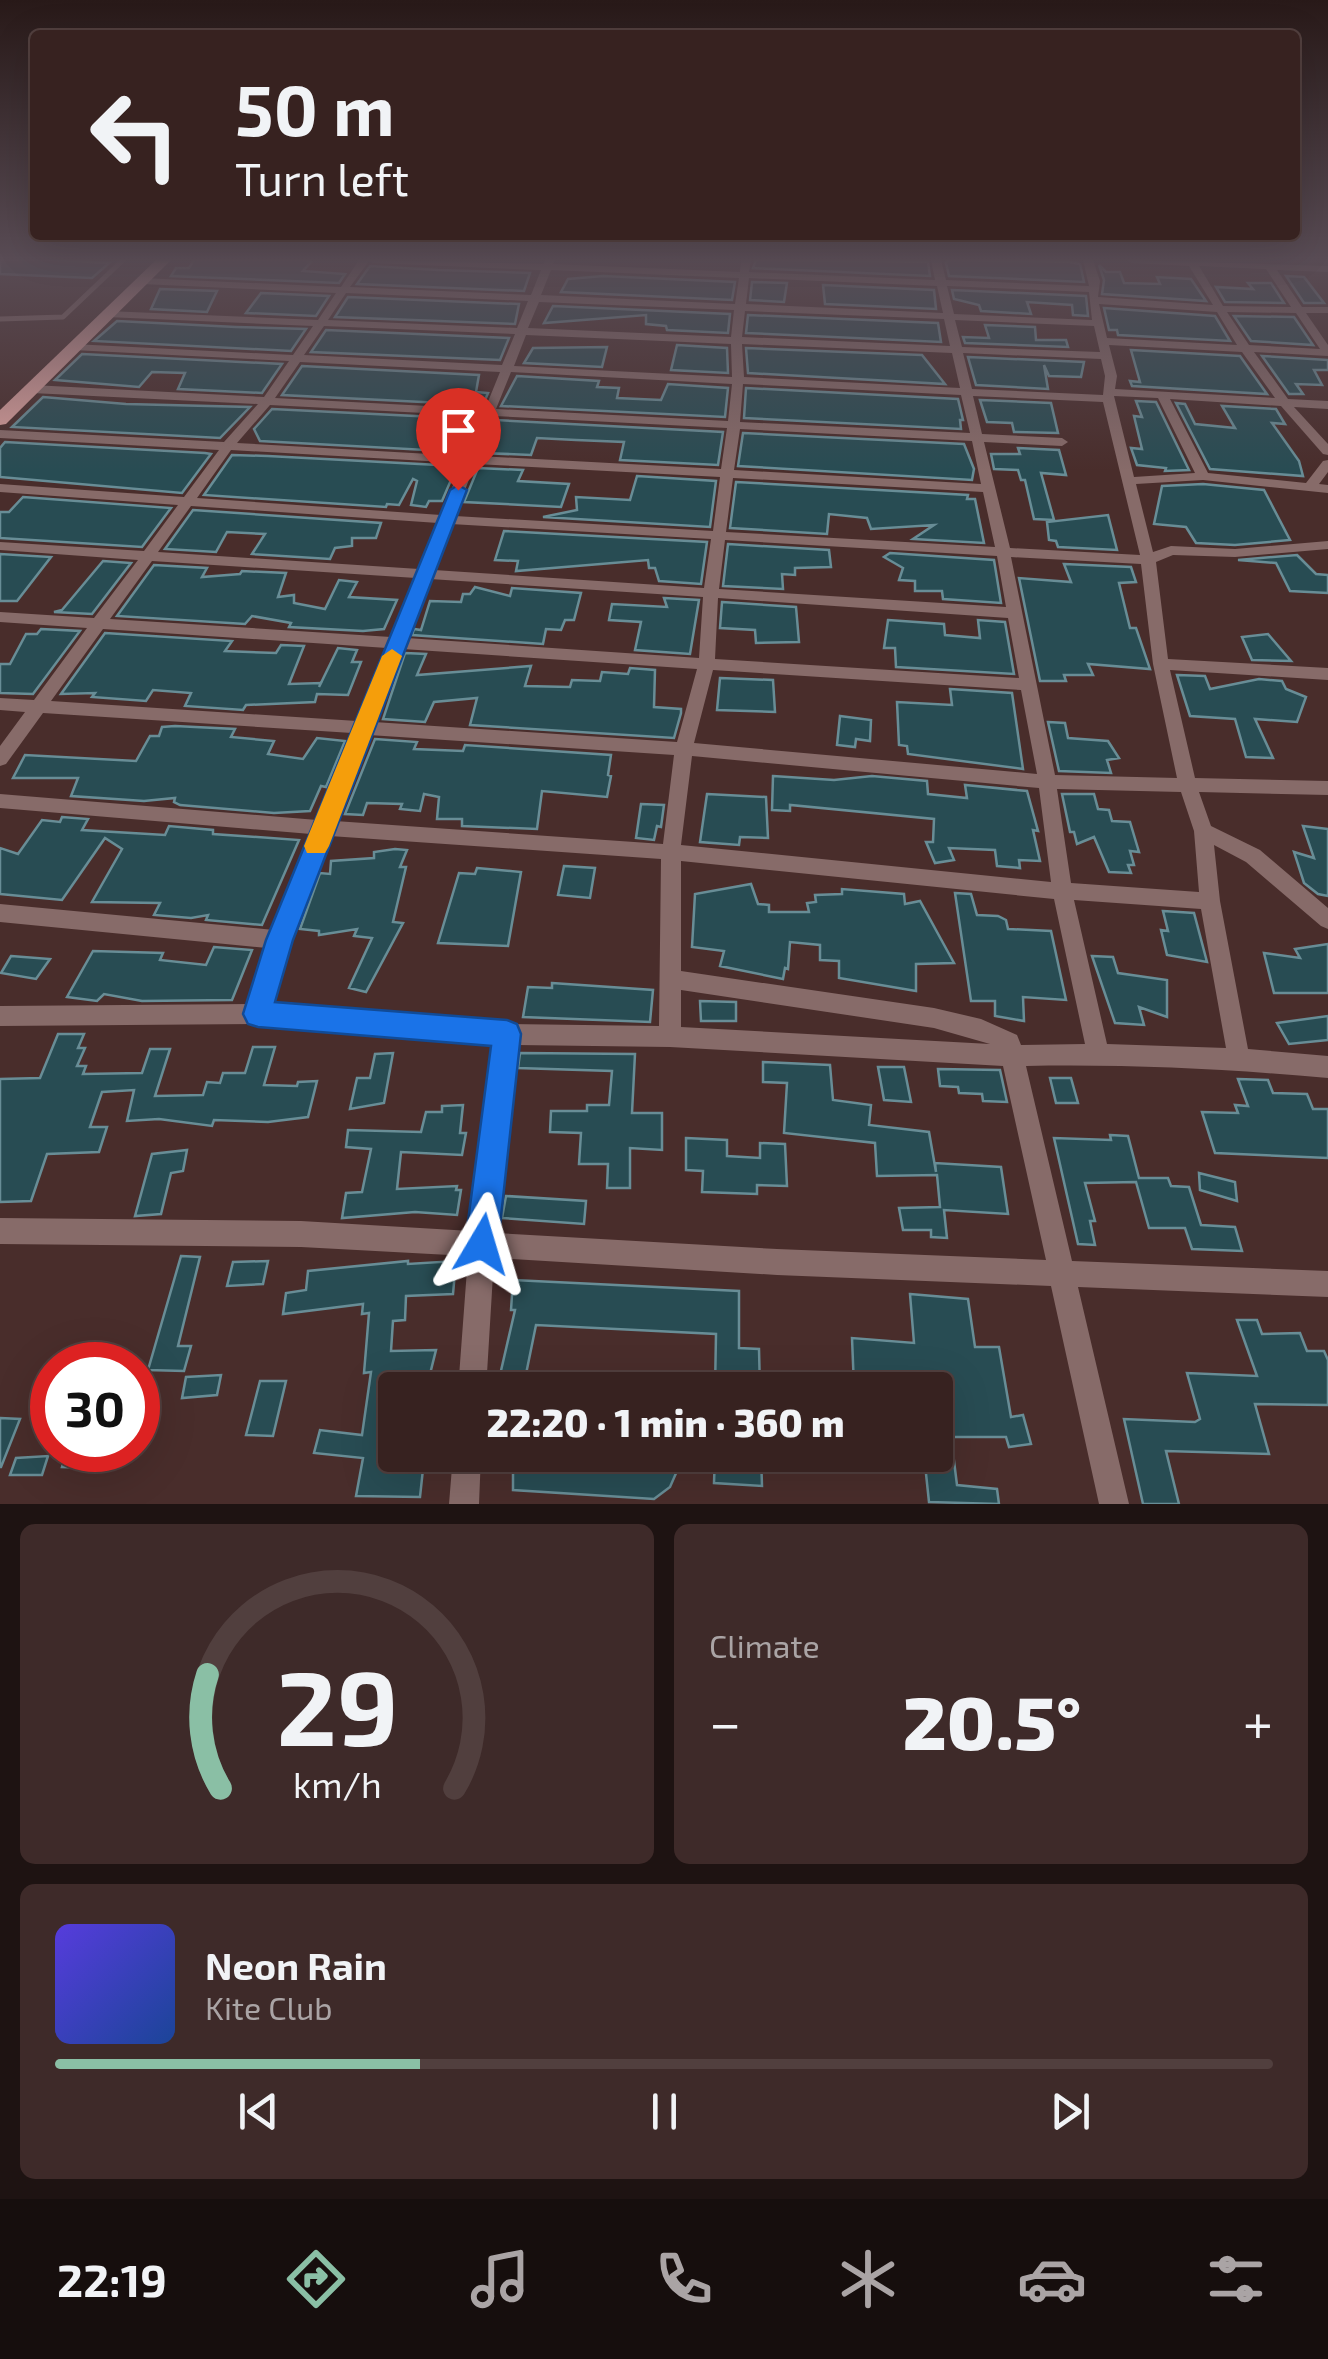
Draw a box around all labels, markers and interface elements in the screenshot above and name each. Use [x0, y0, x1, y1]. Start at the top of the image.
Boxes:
text: 50 m [235, 66, 395, 150]
icon: left [70, 70, 200, 200]
text: Turn left [235, 151, 409, 205]
pin [416, 388, 501, 491]
icon: arrive [431, 403, 486, 458]
position arrow [430, 1192, 534, 1296]
speed limit sign: 30 [30, 1342, 160, 1472]
text: 22:20 · 1 min · 360 m [487, 1399, 844, 1445]
text: Climate [709, 1626, 820, 1664]
text: 29 [276, 1642, 398, 1767]
text: 20.5° [903, 1675, 1081, 1765]
text: − [709, 1688, 741, 1754]
text: + [1243, 1688, 1273, 1754]
text: km/h [293, 1762, 381, 1805]
text: Neon Rain [205, 1942, 387, 1988]
text: Kite Club [205, 1988, 333, 2026]
icon: previous [231, 2084, 286, 2139]
icon: pause [637, 2084, 692, 2139]
icon: next [1043, 2084, 1098, 2139]
icon: directions [281, 2244, 351, 2314]
icon: music [465, 2244, 535, 2314]
icon: phone [649, 2244, 719, 2314]
icon: climate [833, 2244, 903, 2314]
icon: car [1017, 2244, 1087, 2314]
icon: filters [1201, 2244, 1271, 2314]
text: 22:19 [57, 2252, 167, 2306]

